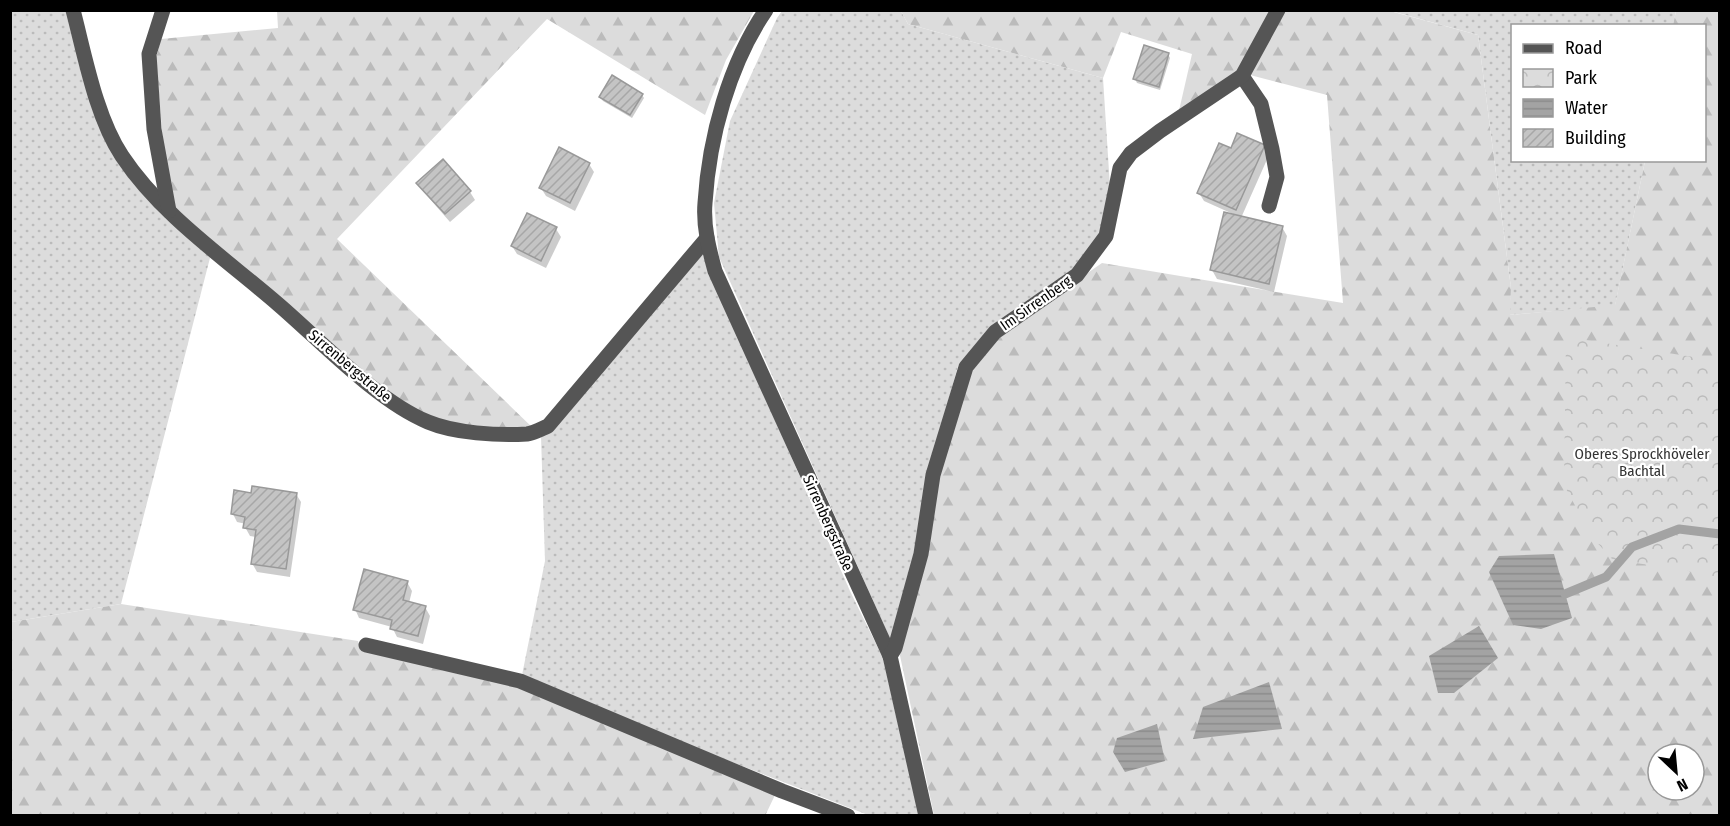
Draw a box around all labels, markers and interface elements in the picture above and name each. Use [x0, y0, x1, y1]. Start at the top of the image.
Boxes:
legend [1511, 24, 1706, 162]
text: Road [1565, 37, 1602, 59]
text: Park [1565, 67, 1598, 89]
text: Water [1565, 97, 1608, 119]
text: Building [1565, 127, 1626, 149]
street label: Im Sirrenberg [997, 272, 1075, 334]
street label: Sirrenbergstraße [305, 326, 395, 406]
park label: Oberes Sprockhöveler Bachtal [1575, 445, 1710, 480]
street label: Sirrenbergstraße [799, 472, 857, 574]
north arrow [1646, 742, 1706, 802]
text: N [1674, 774, 1691, 796]

